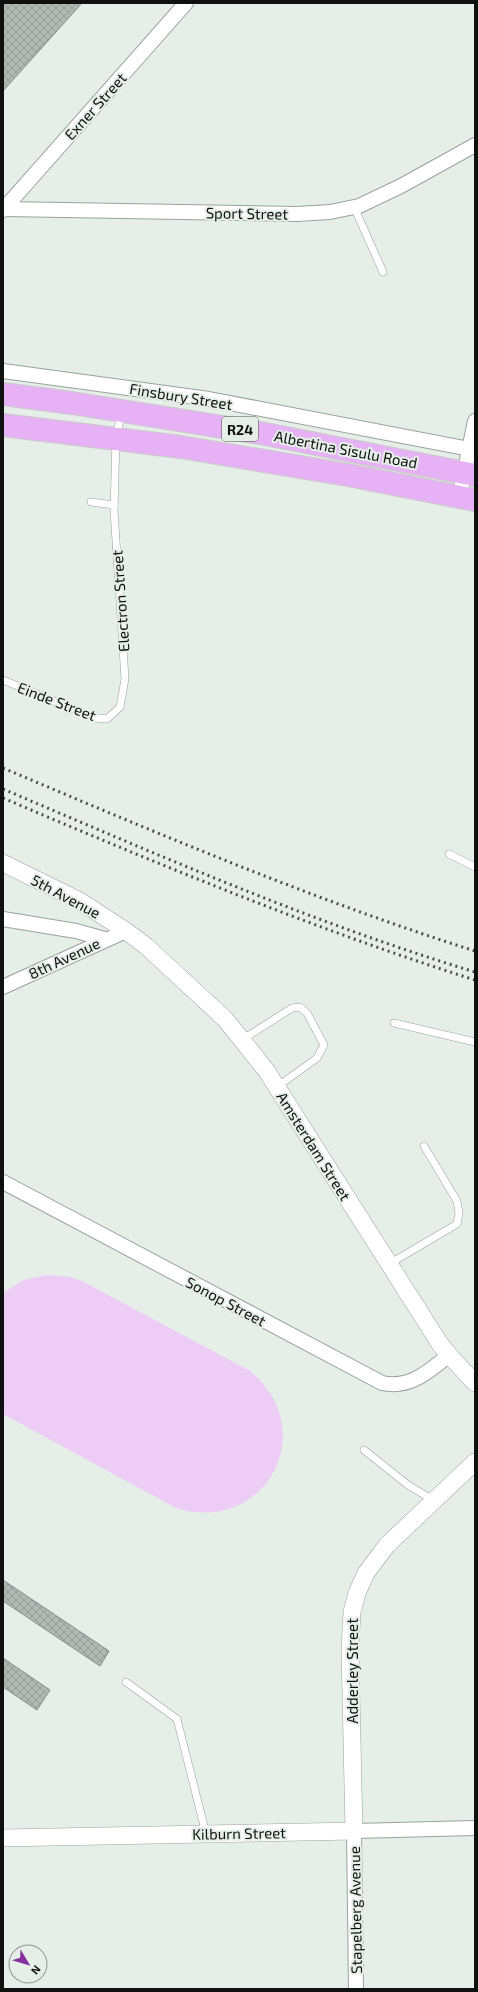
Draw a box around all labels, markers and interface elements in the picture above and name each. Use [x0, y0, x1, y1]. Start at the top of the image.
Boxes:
street label: Exner Street [60, 69, 130, 143]
street label: Sport Street [206, 203, 289, 223]
street label: Finsbury Street [128, 379, 234, 413]
road number: R24 [222, 417, 258, 441]
street label: Albertina Sisulu Road [273, 426, 419, 472]
street label: Electron Street [107, 549, 133, 653]
street label: Einde Street [15, 678, 99, 724]
street label: 5th Avenue [28, 870, 104, 922]
street label: 8th Avenue [25, 934, 103, 982]
street label: Amsterdam Street [273, 1088, 355, 1204]
street label: Sonop Street [183, 1272, 269, 1330]
street label: Adderley Street [343, 1618, 361, 1724]
street label: Kilburn Street [192, 1823, 286, 1843]
street label: Stapelberg Avenue [345, 1846, 365, 1974]
north arrow [8, 1944, 48, 1984]
text: N [29, 1963, 44, 1978]

